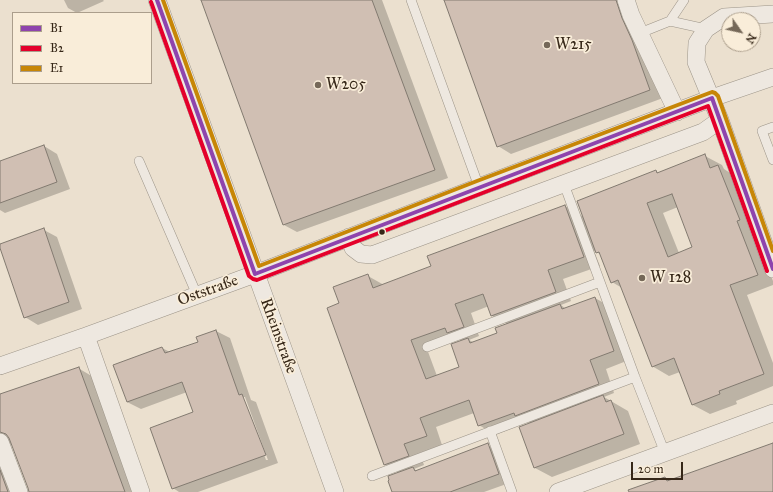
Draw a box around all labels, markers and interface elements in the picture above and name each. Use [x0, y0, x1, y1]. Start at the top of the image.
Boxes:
legend [12, 12, 152, 84]
north arrow [721, 12, 761, 52]
text: B1 [50, 21, 63, 35]
text: N [743, 31, 759, 46]
place label: W215 [555, 35, 592, 55]
marker: W215 [542, 40, 552, 50]
text: B2 [50, 41, 64, 55]
text: E1 [50, 61, 63, 75]
place label: W205 [326, 75, 366, 95]
marker: W205 [313, 80, 323, 90]
unlabelled marker [377, 227, 387, 237]
place label: W 128 [650, 268, 691, 288]
street label: Oststraße [175, 271, 241, 311]
marker: W 128 [637, 273, 647, 283]
street label: Rheinstraße [255, 296, 301, 376]
scale bar [633, 454, 685, 480]
text: 20 m [638, 462, 664, 476]

